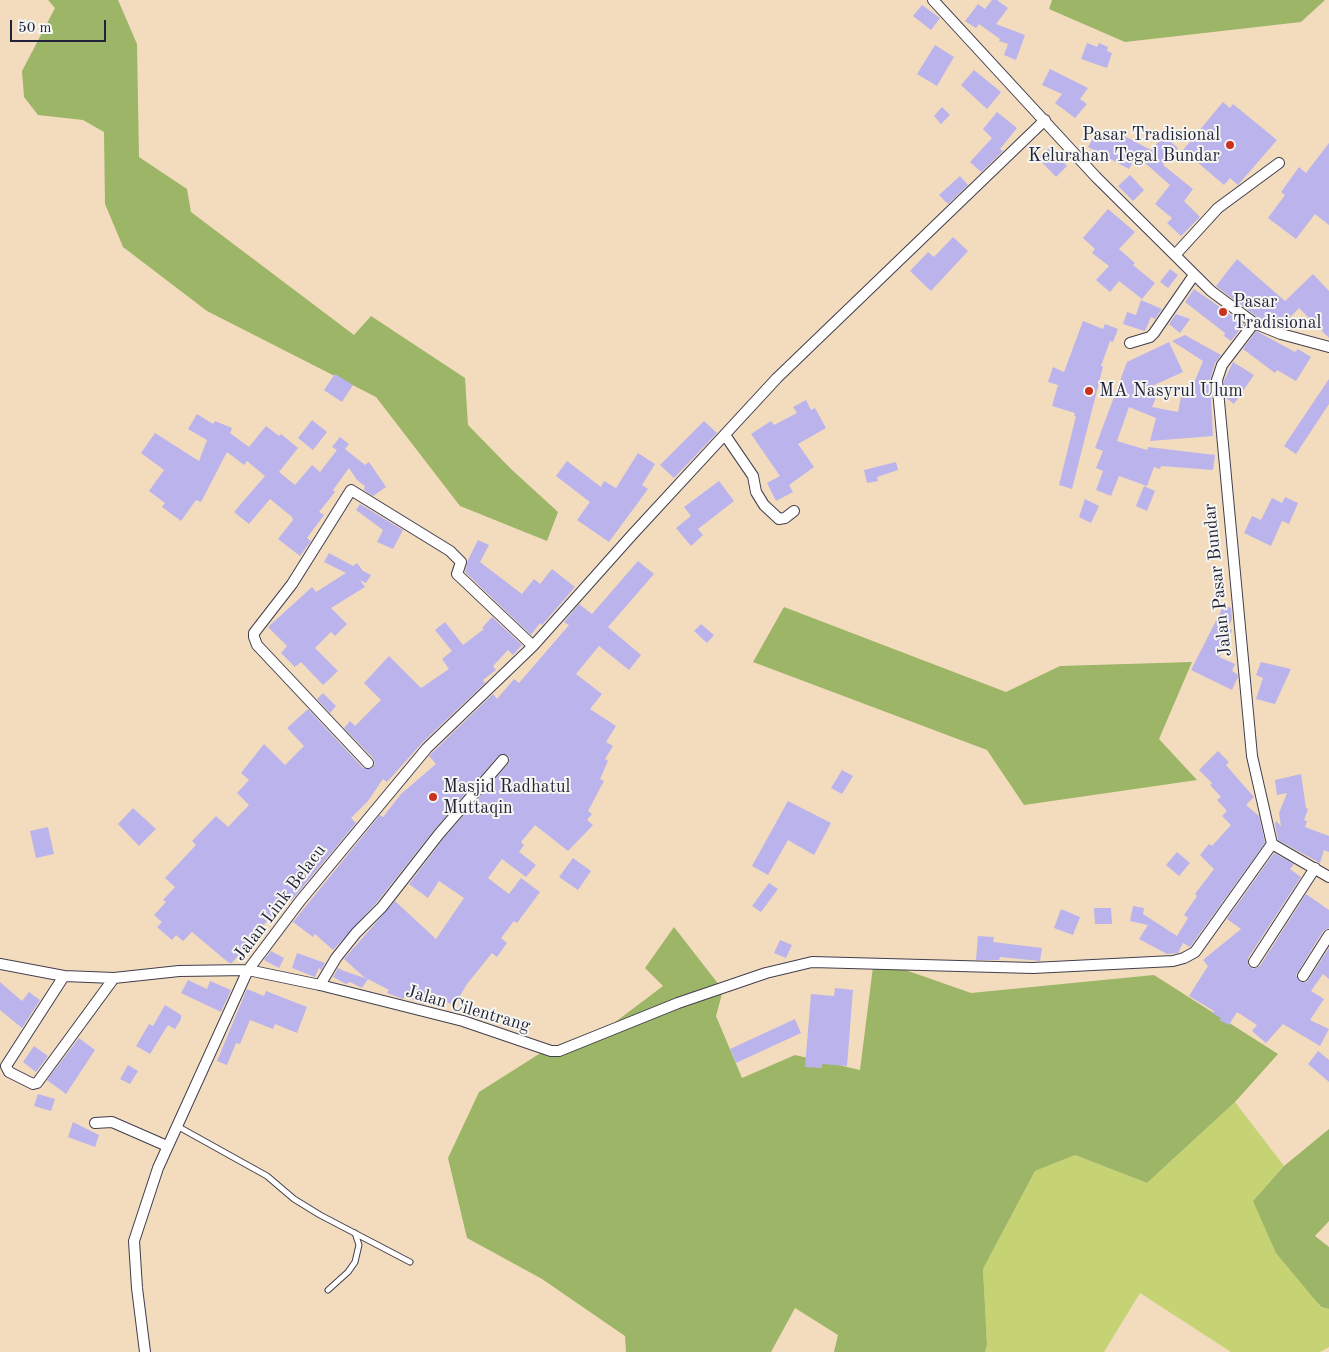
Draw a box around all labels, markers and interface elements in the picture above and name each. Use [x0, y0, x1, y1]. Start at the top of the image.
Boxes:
scale bar [12, 10, 109, 42]
text: 50 m [18, 21, 52, 36]
place label: Pasar Tradisional Kelurahan Tegal Bundar [1028, 124, 1220, 166]
marker: Pasar Tradisional Kelurahan Tegal Bundar [1224, 139, 1236, 151]
place label: Pasar Tradisional [1233, 291, 1321, 334]
marker: Pasar Tradisional [1217, 306, 1229, 318]
place label: MA Nasyrul Ulum [1099, 380, 1243, 402]
marker: MA Nasyrul Ulum [1083, 385, 1095, 397]
street label: Jalan Pasar Bundar [1199, 502, 1237, 658]
place label: Masjid Radhatul Muttaqin [443, 776, 570, 819]
marker: Masjid Radhatul Muttaqin [427, 791, 439, 803]
street label: Jalan Link Belacu [229, 841, 331, 965]
street label: Jalan Cilentrang [403, 981, 533, 1037]

